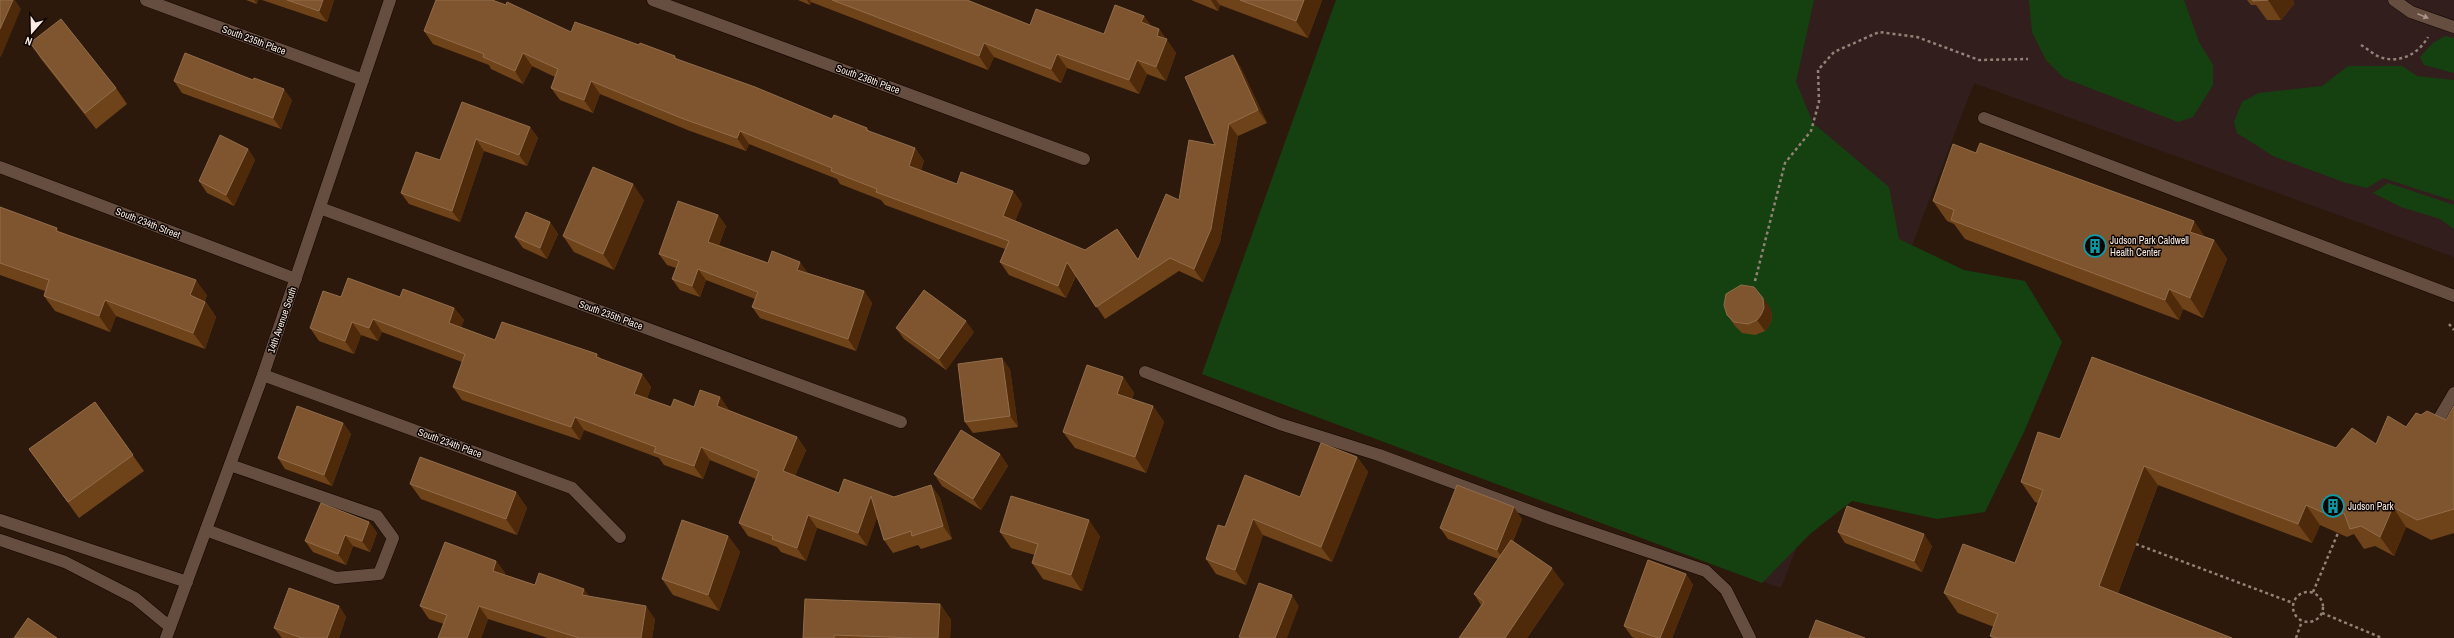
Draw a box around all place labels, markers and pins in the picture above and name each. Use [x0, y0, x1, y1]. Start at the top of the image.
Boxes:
building icon: Judson Park Caldwell Health Center [2082, 233, 2108, 259]
place label: Judson Park Caldwell Health Center [2110, 234, 2189, 259]
building icon: Judson Park [2320, 493, 2346, 519]
place label: Judson Park [2348, 500, 2394, 513]

